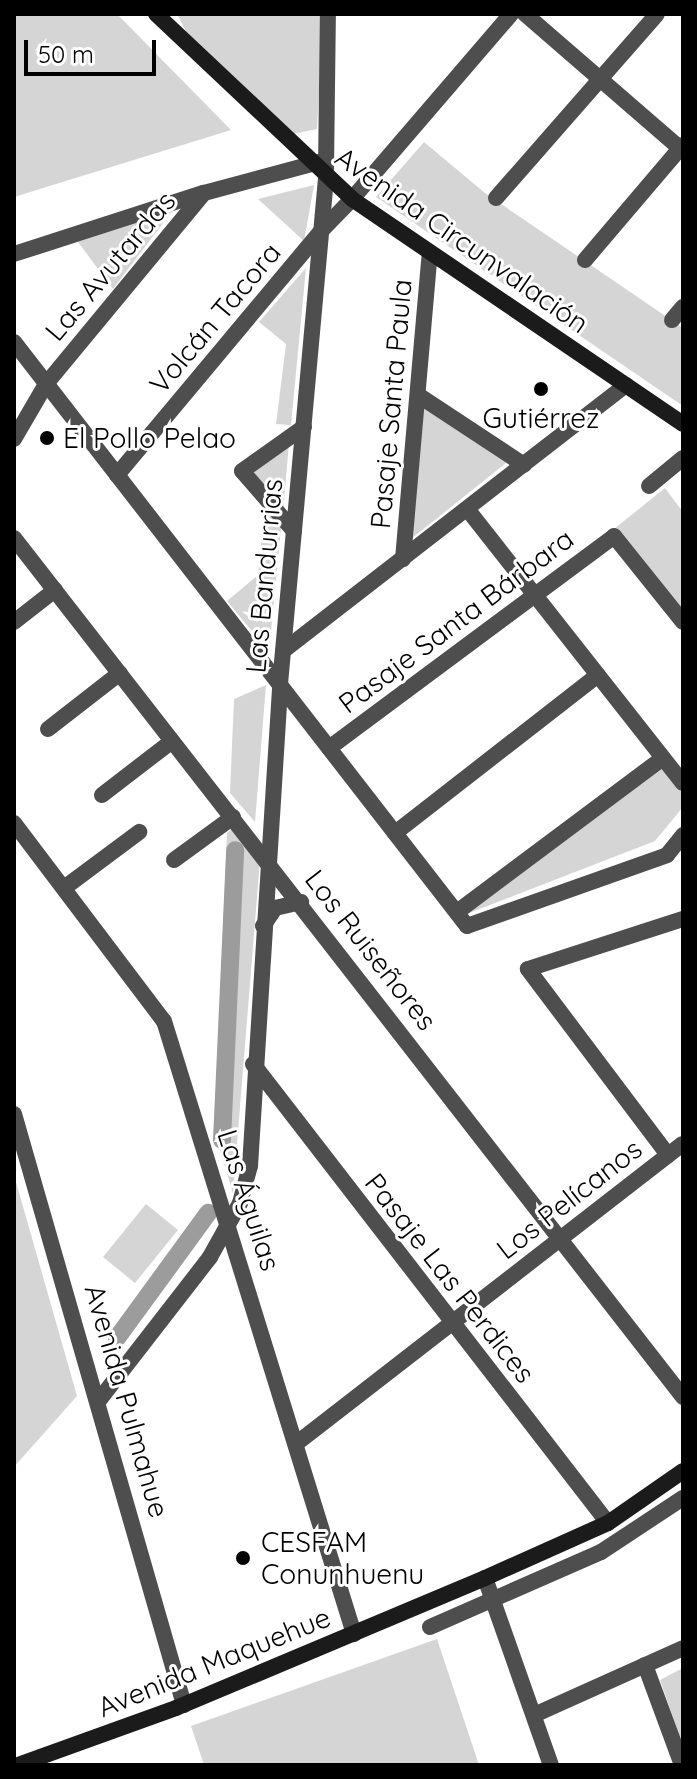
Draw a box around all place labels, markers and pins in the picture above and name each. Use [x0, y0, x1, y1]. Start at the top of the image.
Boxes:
marker: Gutiérrez [532, 380, 550, 398]
place label: Gutiérrez [483, 401, 599, 435]
place label: El Pollo Pelao [63, 421, 236, 455]
marker: El Pollo Pelao [38, 429, 56, 447]
place label: CESFAM Conunhuenu [261, 1525, 424, 1591]
marker: CESFAM Conunhuenu [232, 1547, 254, 1569]

